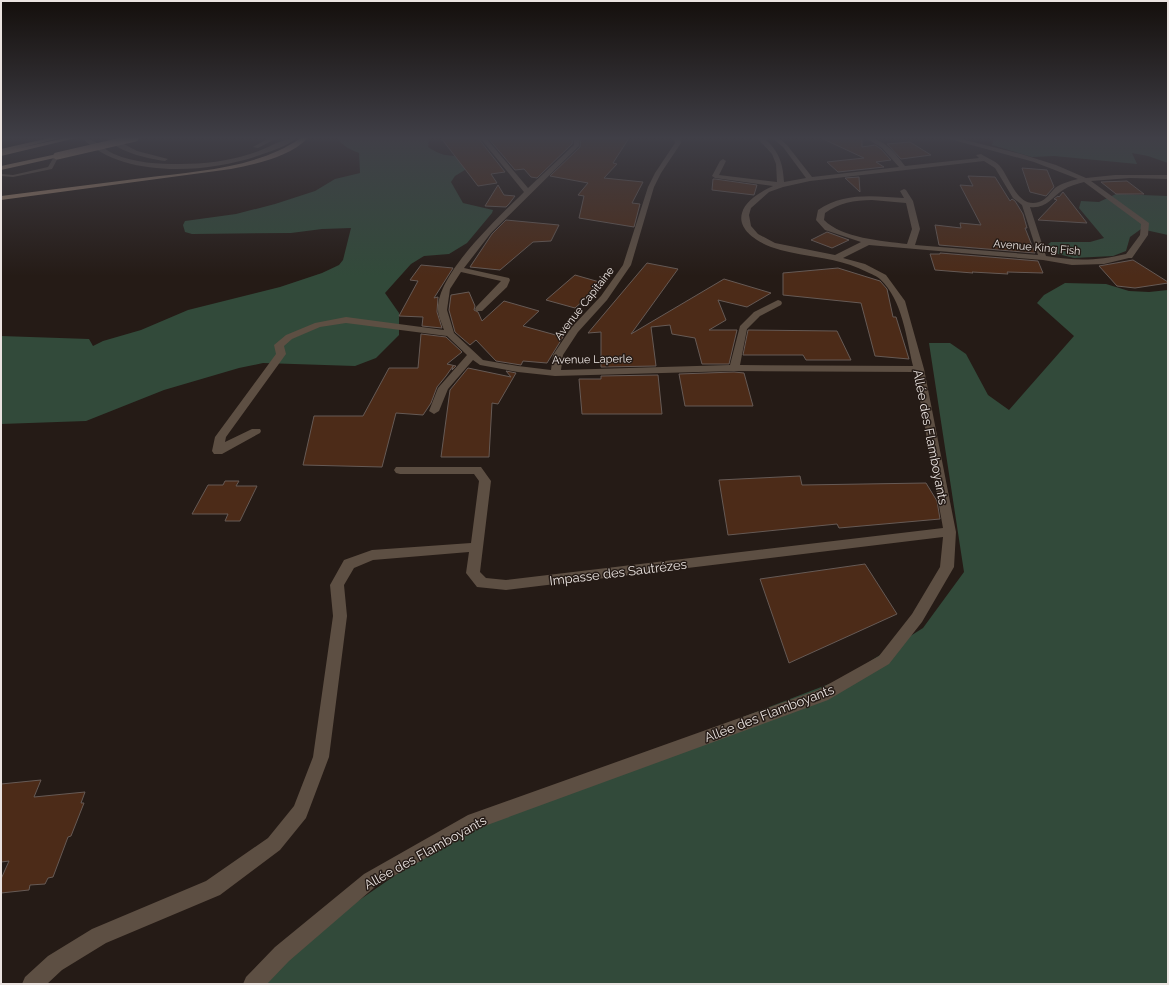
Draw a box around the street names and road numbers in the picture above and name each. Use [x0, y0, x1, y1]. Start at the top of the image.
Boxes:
street label: Avenue King Fish [993, 237, 1081, 258]
street label: Avenue Capitaine [552, 264, 617, 342]
street label: Avenue Laperle [552, 352, 633, 367]
street label: Allée des Flamboyants [910, 368, 951, 506]
street label: Impasse des Sautrézes [549, 557, 688, 588]
street label: Allée des Flamboyants [702, 682, 836, 745]
street label: Allée des Flamboyants [361, 813, 489, 892]

